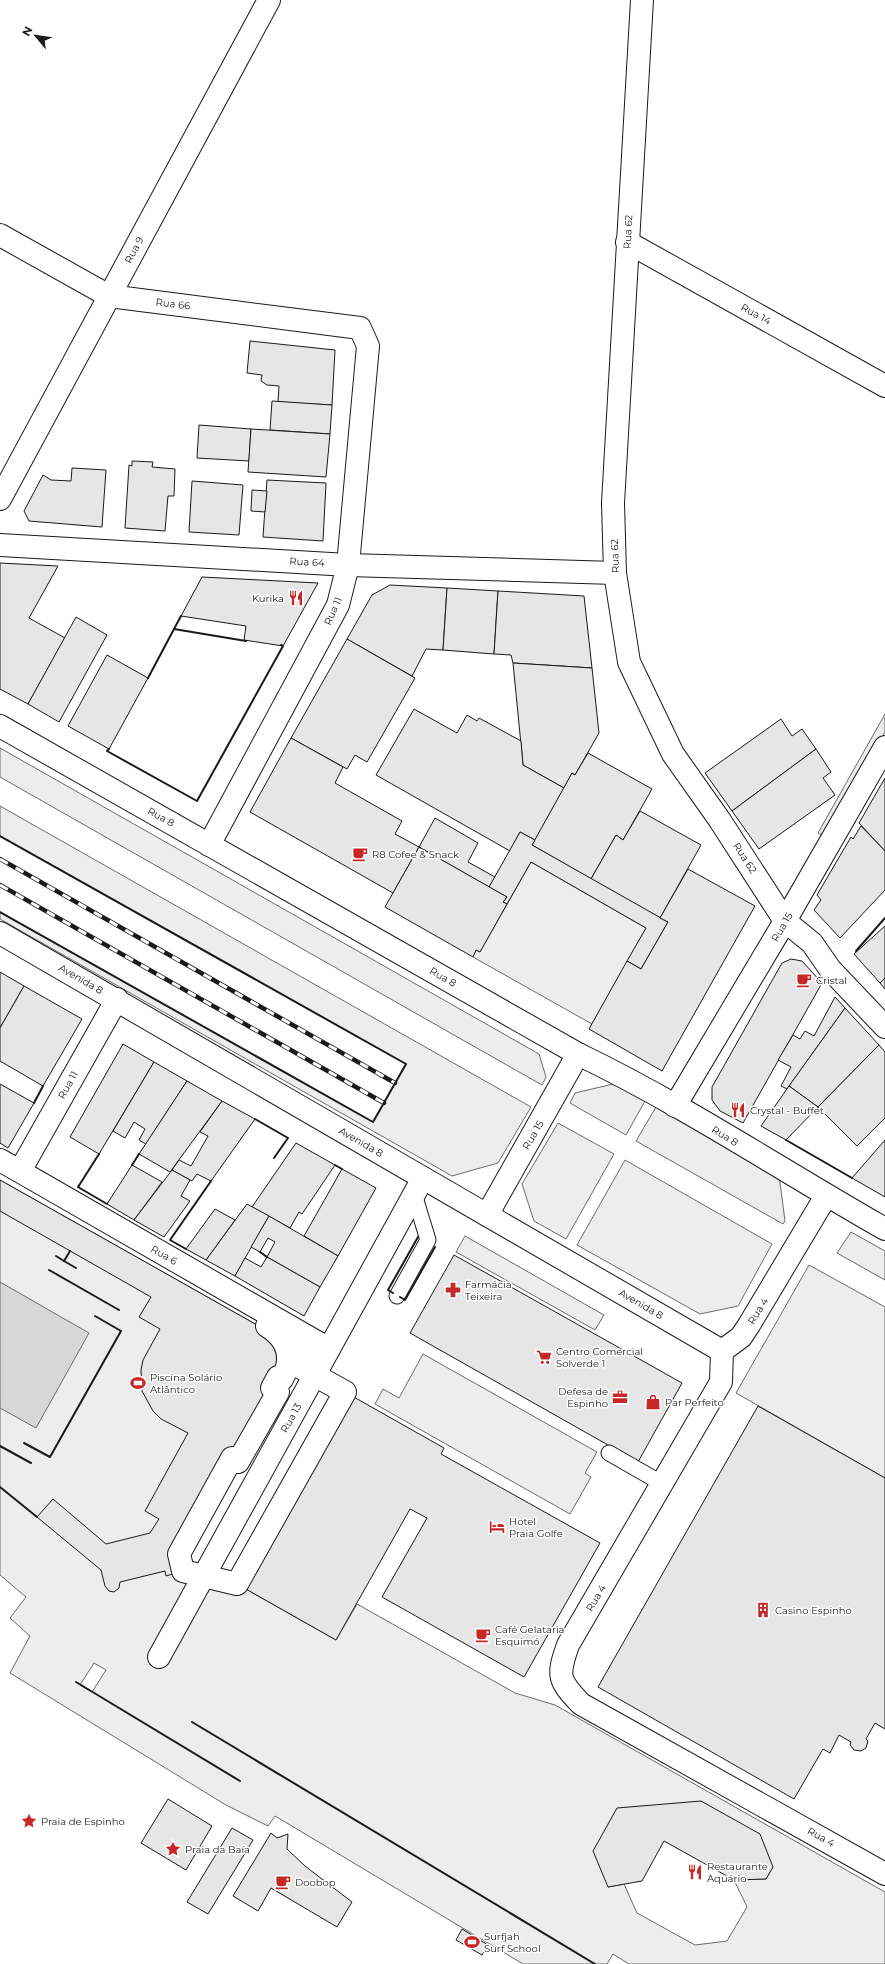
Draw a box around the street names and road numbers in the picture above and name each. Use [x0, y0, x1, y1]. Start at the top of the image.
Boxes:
street label: Rua 62 [621, 214, 635, 249]
street label: Rua 9 [122, 234, 146, 266]
street label: Rua 66 [155, 295, 191, 313]
street label: Rua 14 [739, 300, 774, 328]
street label: Rua 62 [608, 538, 622, 573]
street label: Rua 64 [289, 555, 325, 569]
street label: Rua 11 [321, 595, 345, 627]
street label: Rua 8 [145, 804, 177, 830]
street label: Rua 62 [730, 840, 760, 876]
street label: Rua 15 [768, 910, 796, 944]
street label: Avenida 8 [56, 961, 106, 997]
street label: Rua 8 [427, 964, 459, 990]
street label: Rua 11 [55, 1069, 81, 1101]
street label: Rua 15 [519, 1118, 547, 1152]
street label: Rua 8 [709, 1123, 741, 1149]
street label: Avenida 8 [336, 1124, 386, 1160]
street label: Rua 6 [148, 1242, 180, 1268]
street label: Avenida 8 [616, 1286, 666, 1322]
street label: Rua 4 [745, 1295, 771, 1327]
street label: Rua 13 [278, 1401, 305, 1435]
street label: Rua 4 [583, 1582, 609, 1614]
street label: Rua 4 [805, 1824, 837, 1850]

